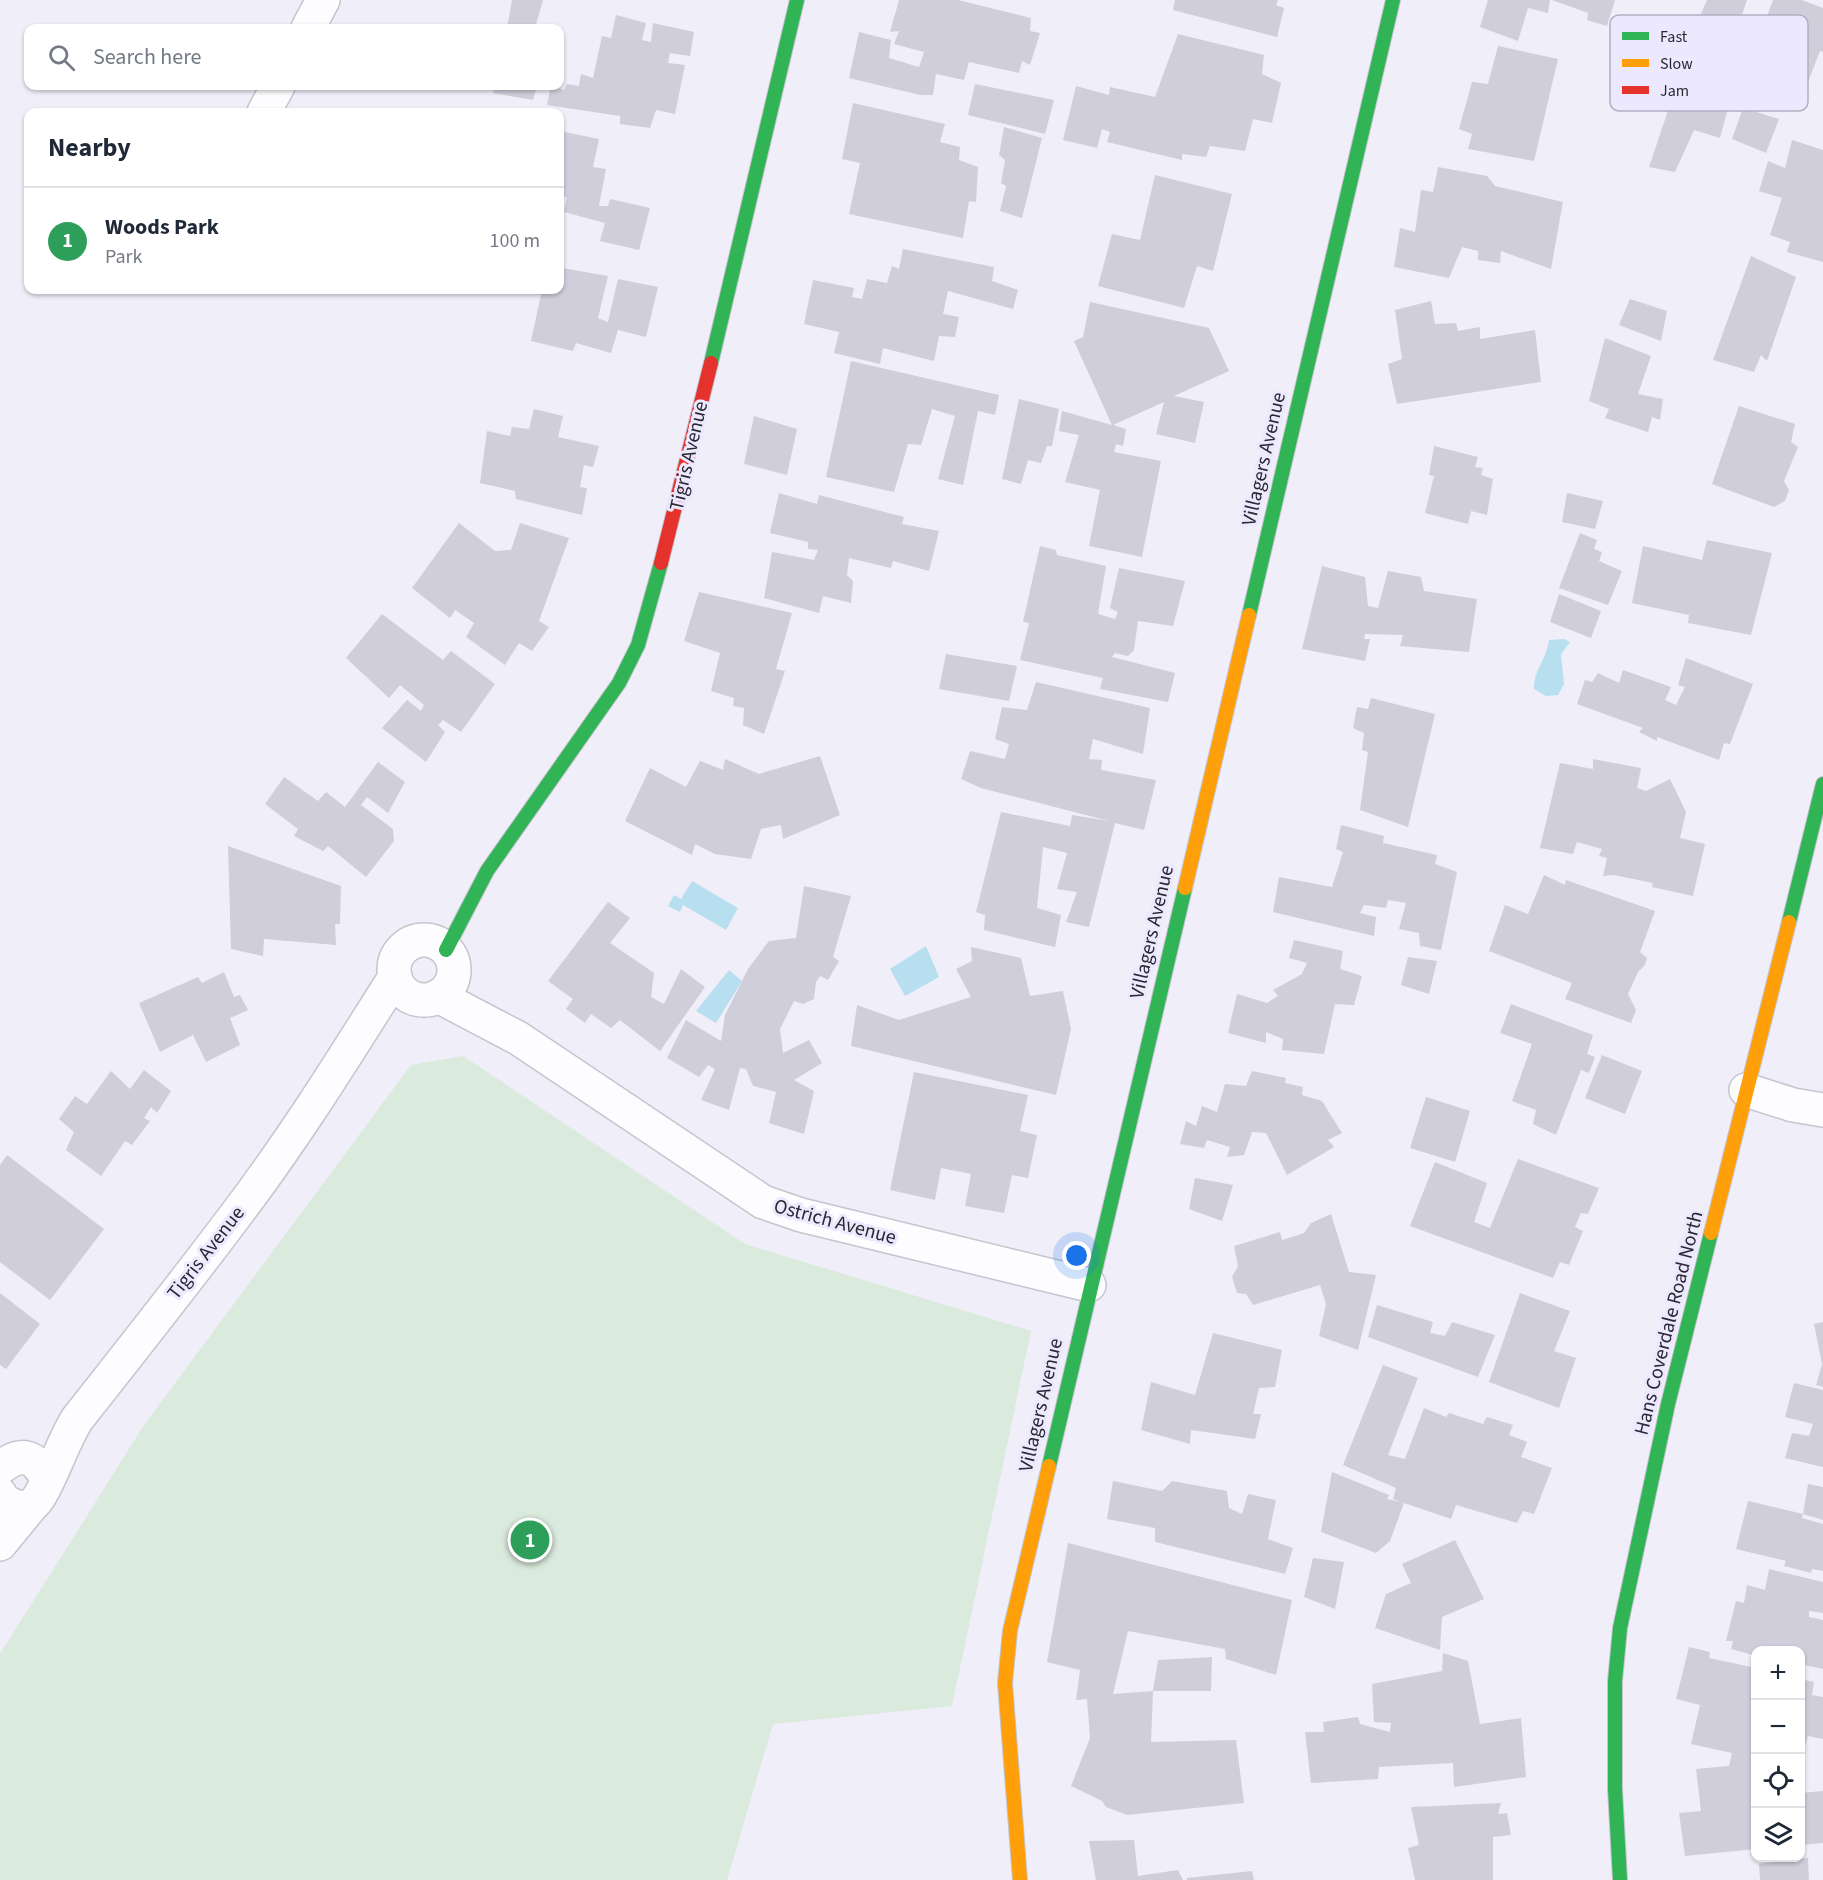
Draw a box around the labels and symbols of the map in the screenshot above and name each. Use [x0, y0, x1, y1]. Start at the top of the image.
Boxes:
legend [1610, 15, 1808, 111]
text: Fast [1660, 26, 1688, 48]
text: Slow [1660, 53, 1693, 75]
text: Jam [1660, 80, 1689, 102]
street label: Villagers Avenue [1235, 389, 1293, 528]
street label: Tigris Avenue [663, 398, 715, 514]
street label: Villagers Avenue [1123, 862, 1181, 1001]
street label: Ostrich Avenue [771, 1192, 899, 1252]
street label: Tigris Avenue [161, 1200, 251, 1306]
street label: Hans Coverdale Road North [1628, 1208, 1710, 1438]
your location [1062, 1241, 1091, 1270]
street label: Villagers Avenue [1012, 1335, 1070, 1474]
pin: 1 [510, 1518, 550, 1562]

